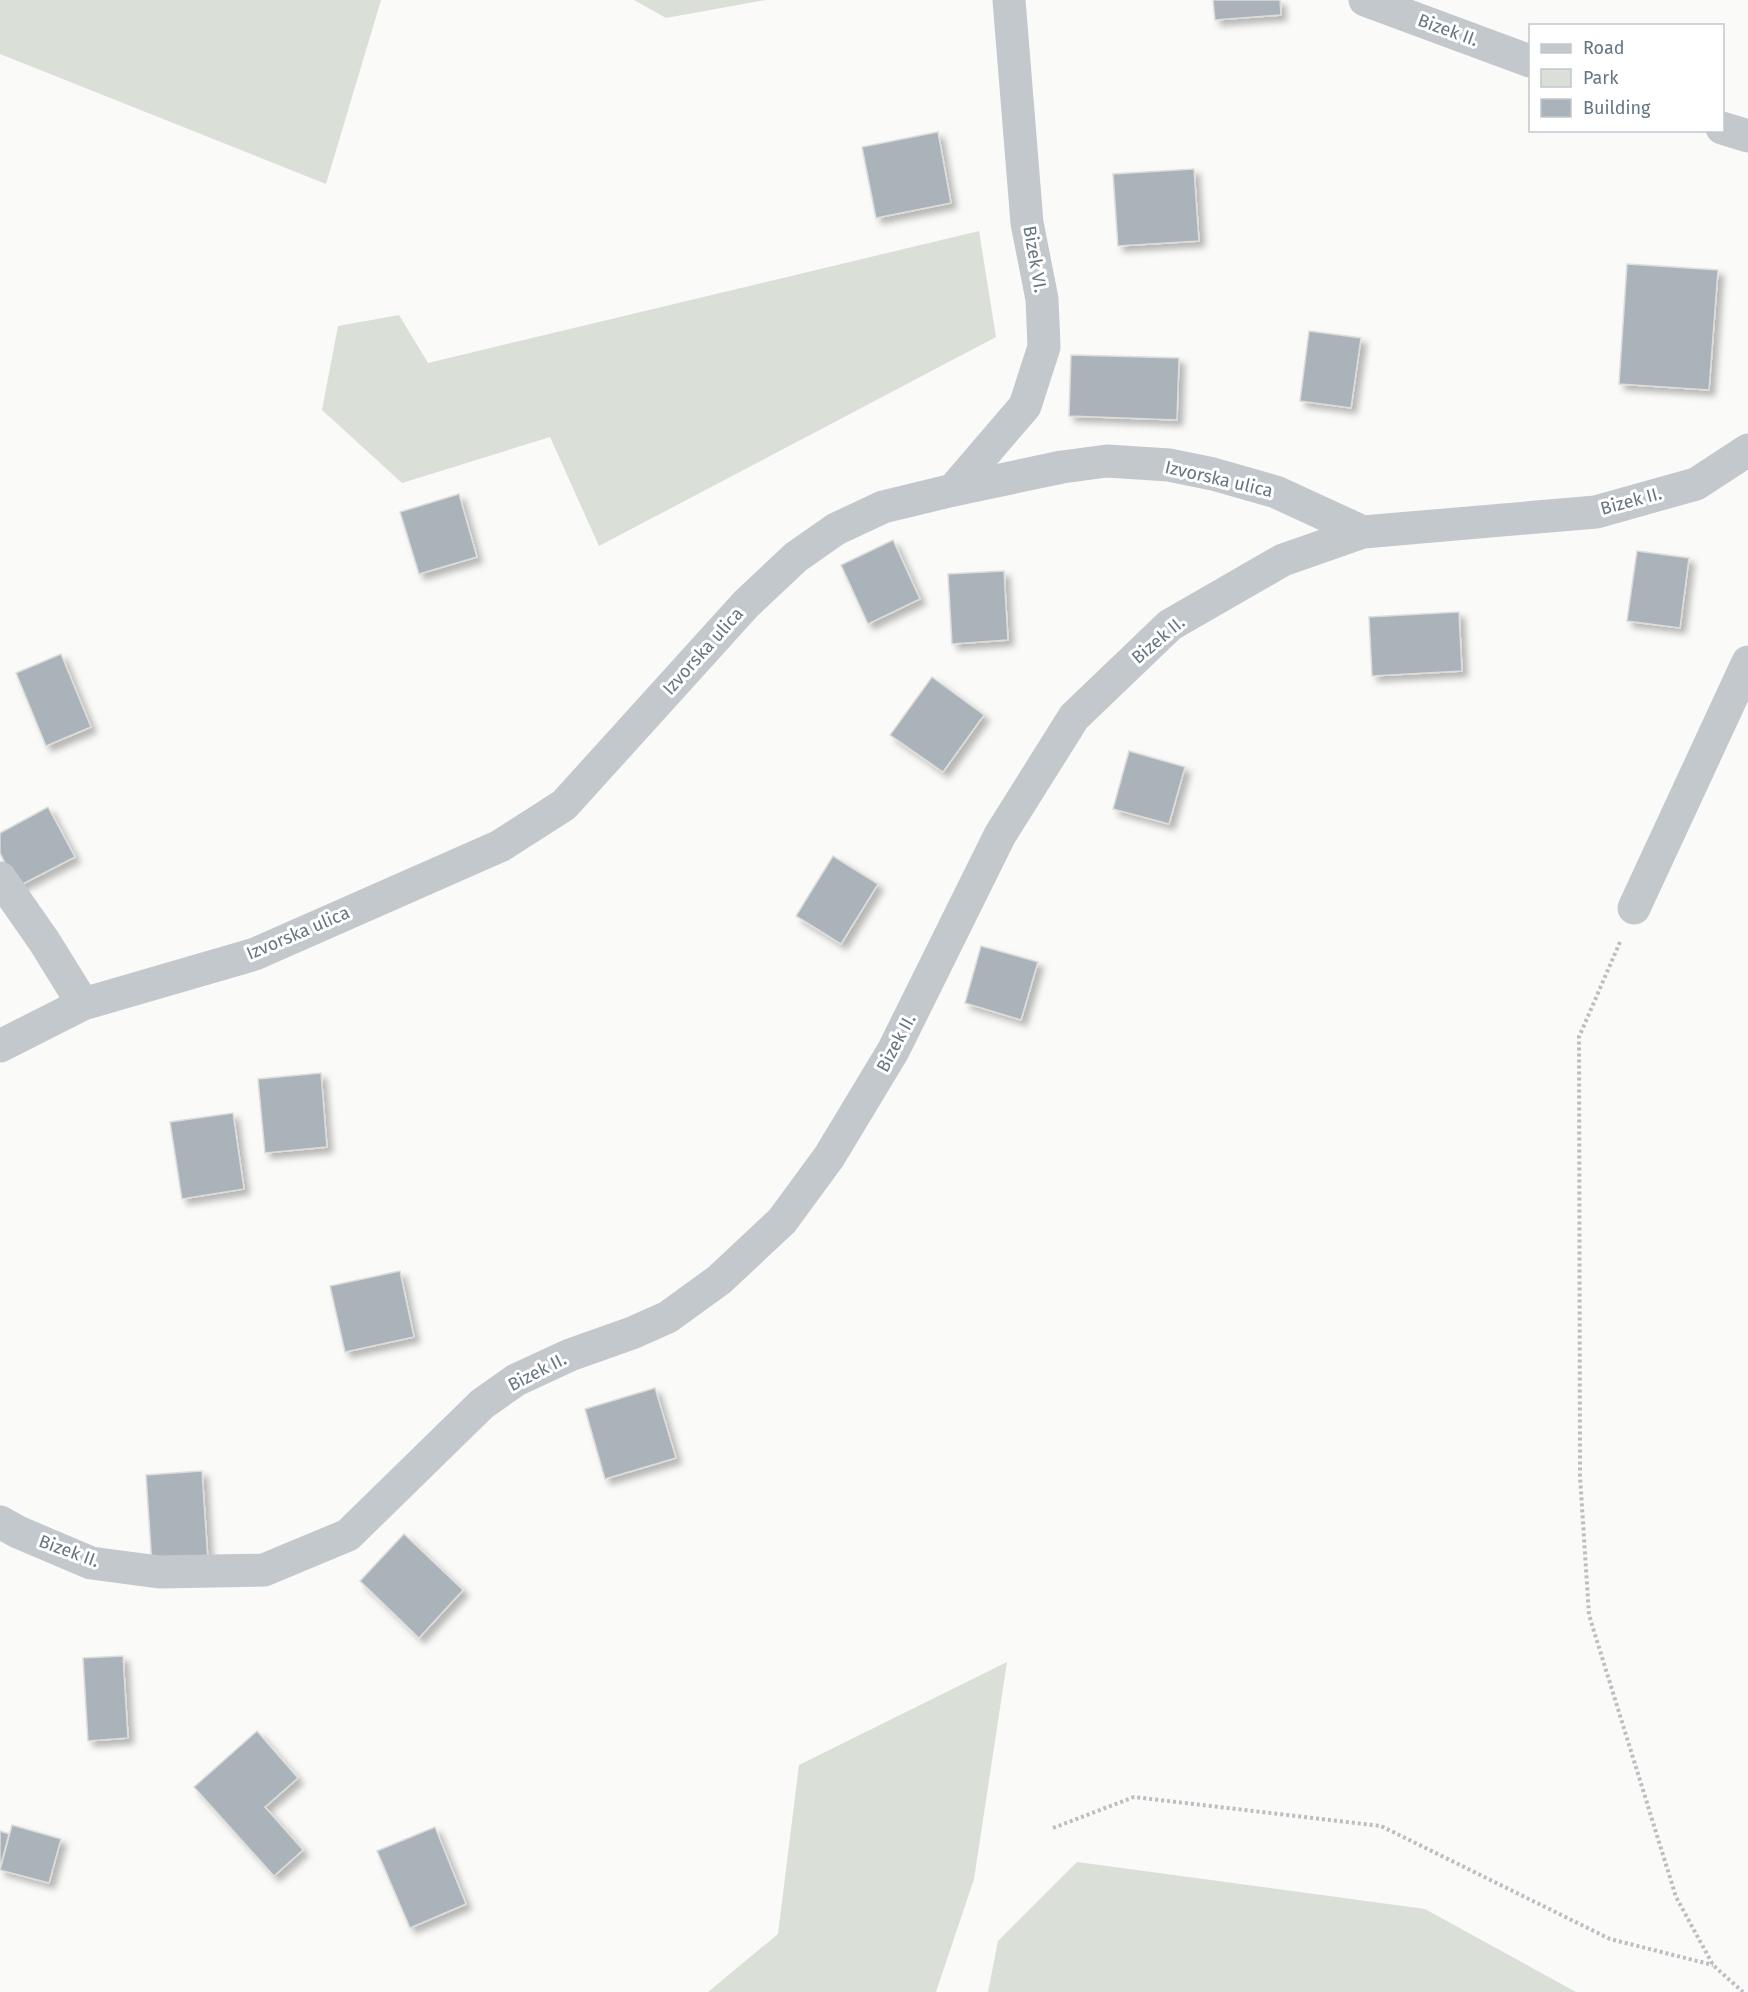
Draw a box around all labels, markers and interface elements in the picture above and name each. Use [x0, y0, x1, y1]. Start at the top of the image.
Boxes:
street label: Bizek II. [1415, 9, 1481, 51]
legend [1529, 24, 1724, 132]
text: Road [1583, 37, 1625, 59]
text: Park [1583, 67, 1619, 89]
text: Building [1583, 97, 1651, 119]
street label: Bizek VI. [1018, 224, 1052, 294]
street label: Izvorska ulica [1163, 456, 1275, 502]
street label: Bizek II. [1598, 482, 1664, 520]
street label: Izvorska ulica [658, 603, 748, 699]
street label: Bizek II. [1127, 611, 1189, 669]
street label: Izvorska ulica [243, 901, 353, 965]
street label: Bizek II. [872, 1010, 920, 1076]
street label: Bizek II. [504, 1348, 570, 1396]
street label: Bizek II. [36, 1530, 102, 1572]

